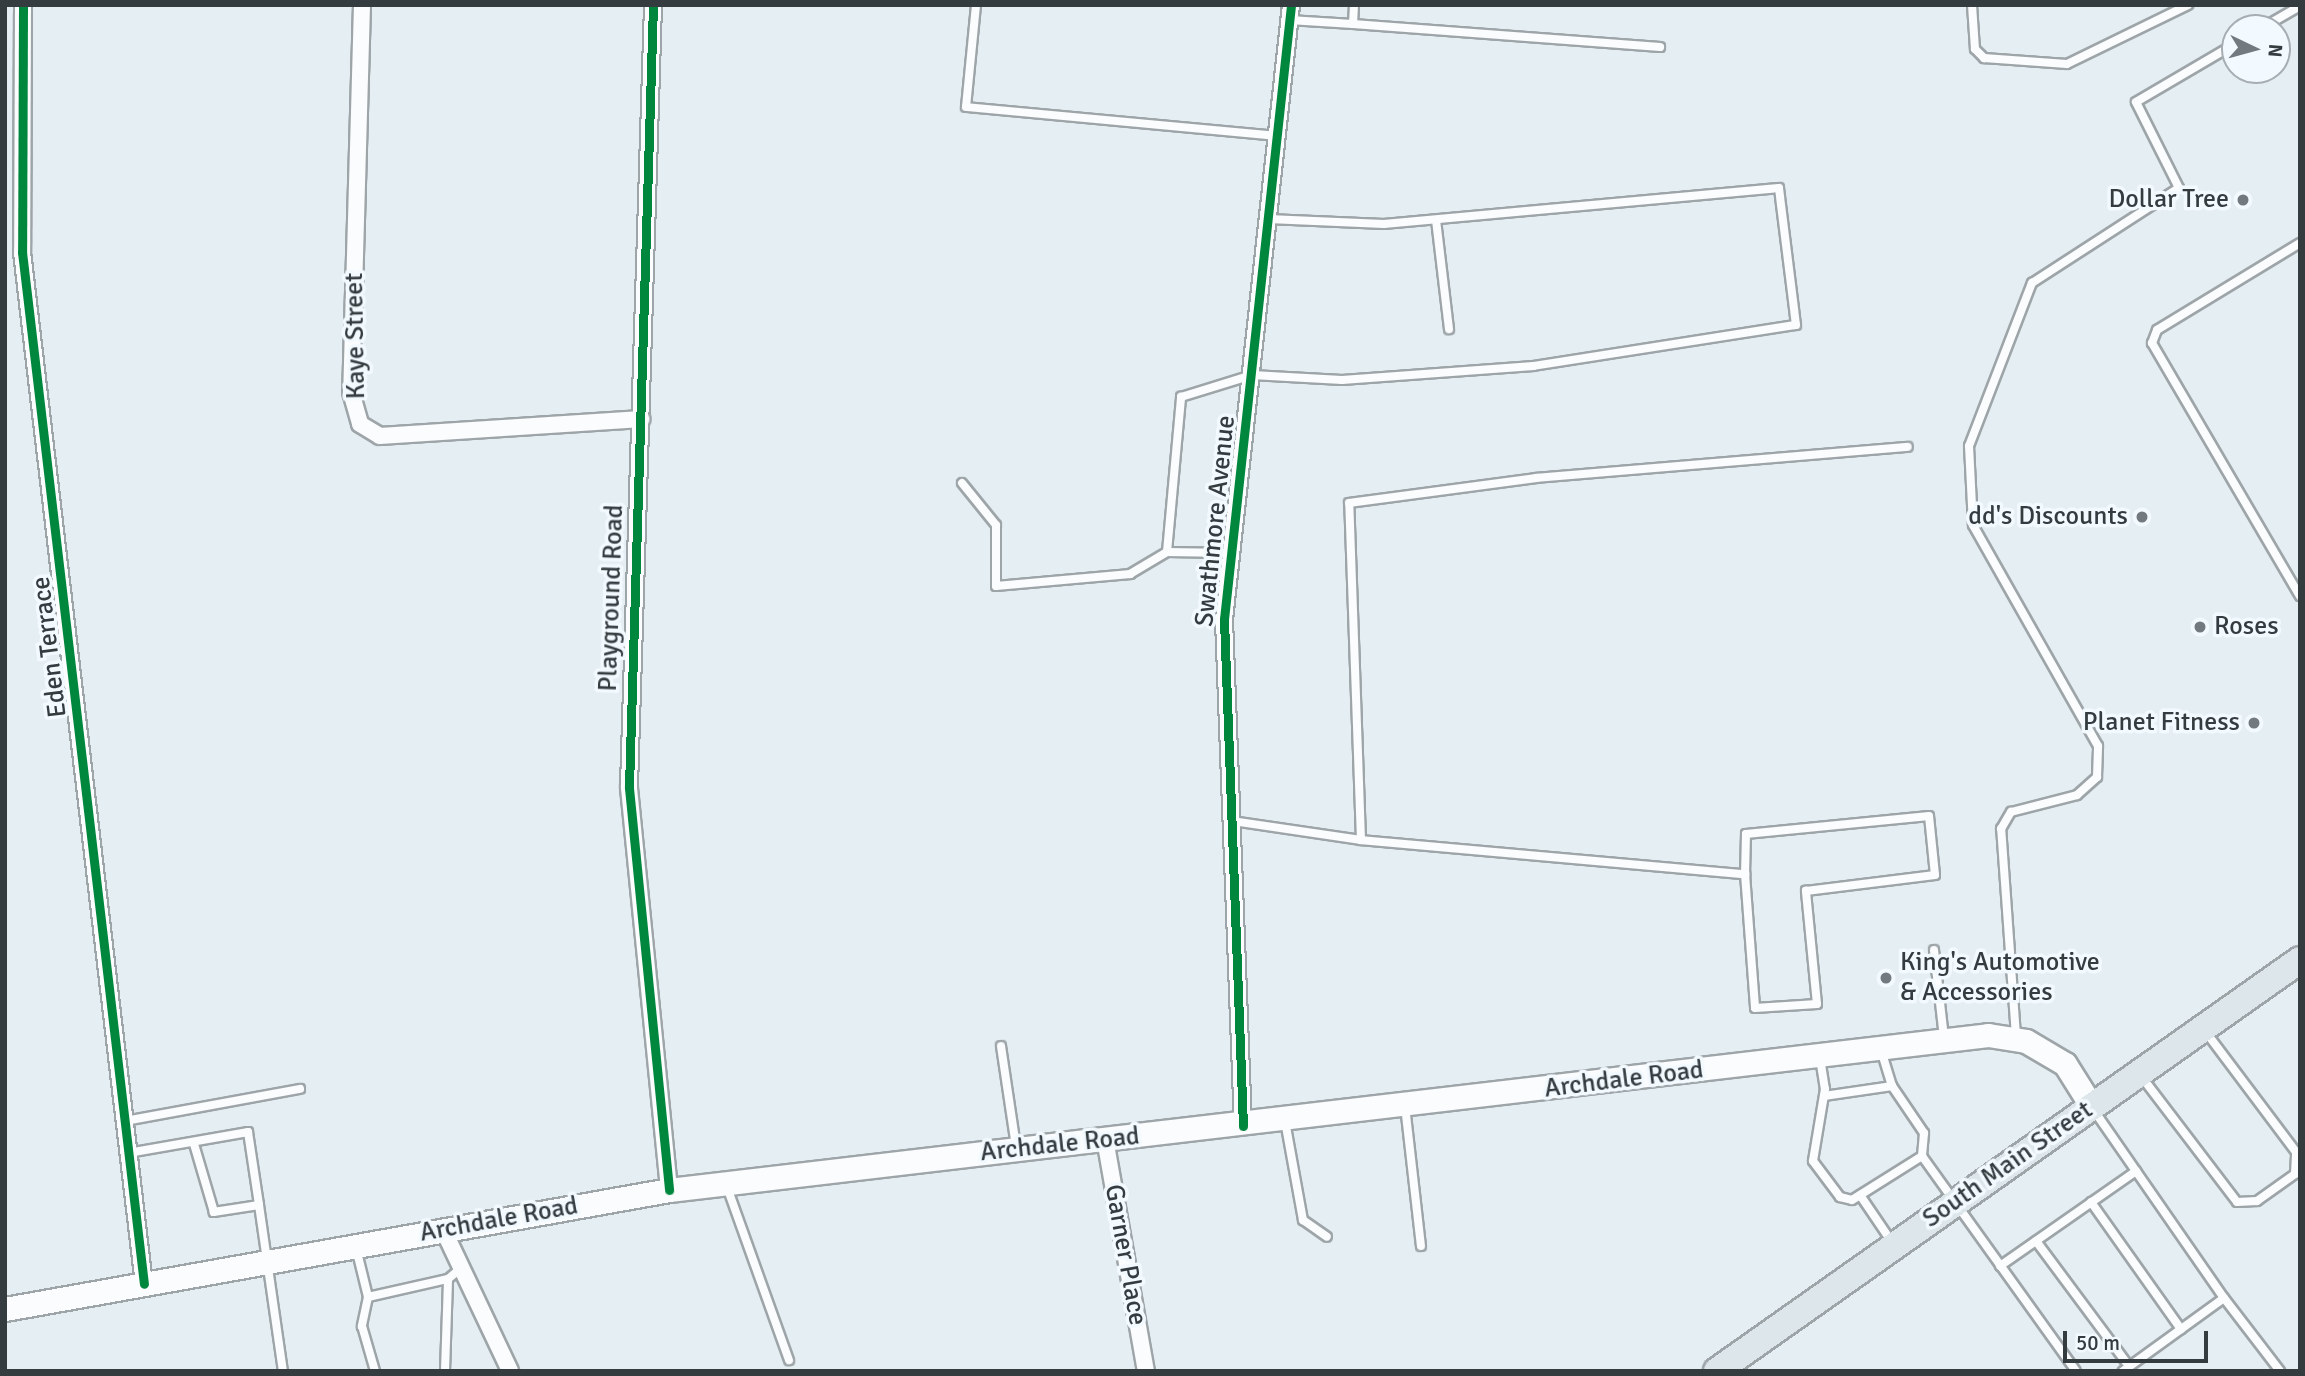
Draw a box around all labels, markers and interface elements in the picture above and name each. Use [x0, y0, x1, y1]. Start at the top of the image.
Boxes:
north arrow [2221, 14, 2291, 84]
text: N [2262, 43, 2287, 58]
place label: Dollar Tree [2108, 184, 2229, 216]
marker: Dollar Tree [2235, 192, 2251, 208]
street label: Kaye Street [339, 272, 373, 400]
street label: Swathmore Avenue [1189, 414, 1243, 628]
place label: dd's Discounts [1968, 501, 2128, 533]
street label: Playground Road [593, 504, 631, 692]
marker: dd's Discounts [2134, 509, 2150, 525]
street label: Eden Terrace [26, 575, 74, 719]
place label: Roses [2214, 611, 2279, 643]
marker: Roses [2192, 619, 2208, 635]
place label: Planet Fitness [2083, 707, 2240, 739]
marker: Planet Fitness [2246, 715, 2262, 731]
place label: King's Automotive & Accessories [1900, 947, 2100, 1009]
marker: King's Automotive & Accessories [1878, 970, 1894, 986]
street label: Archdale Road [1543, 1055, 1705, 1105]
street label: South Main Street [1917, 1095, 2099, 1235]
street label: Archdale Road [979, 1121, 1141, 1169]
street label: Garner Place [1097, 1182, 1153, 1328]
street label: Archdale Road [417, 1191, 581, 1249]
scale bar [2067, 1316, 2212, 1360]
text: 50 m [2076, 1330, 2120, 1356]

